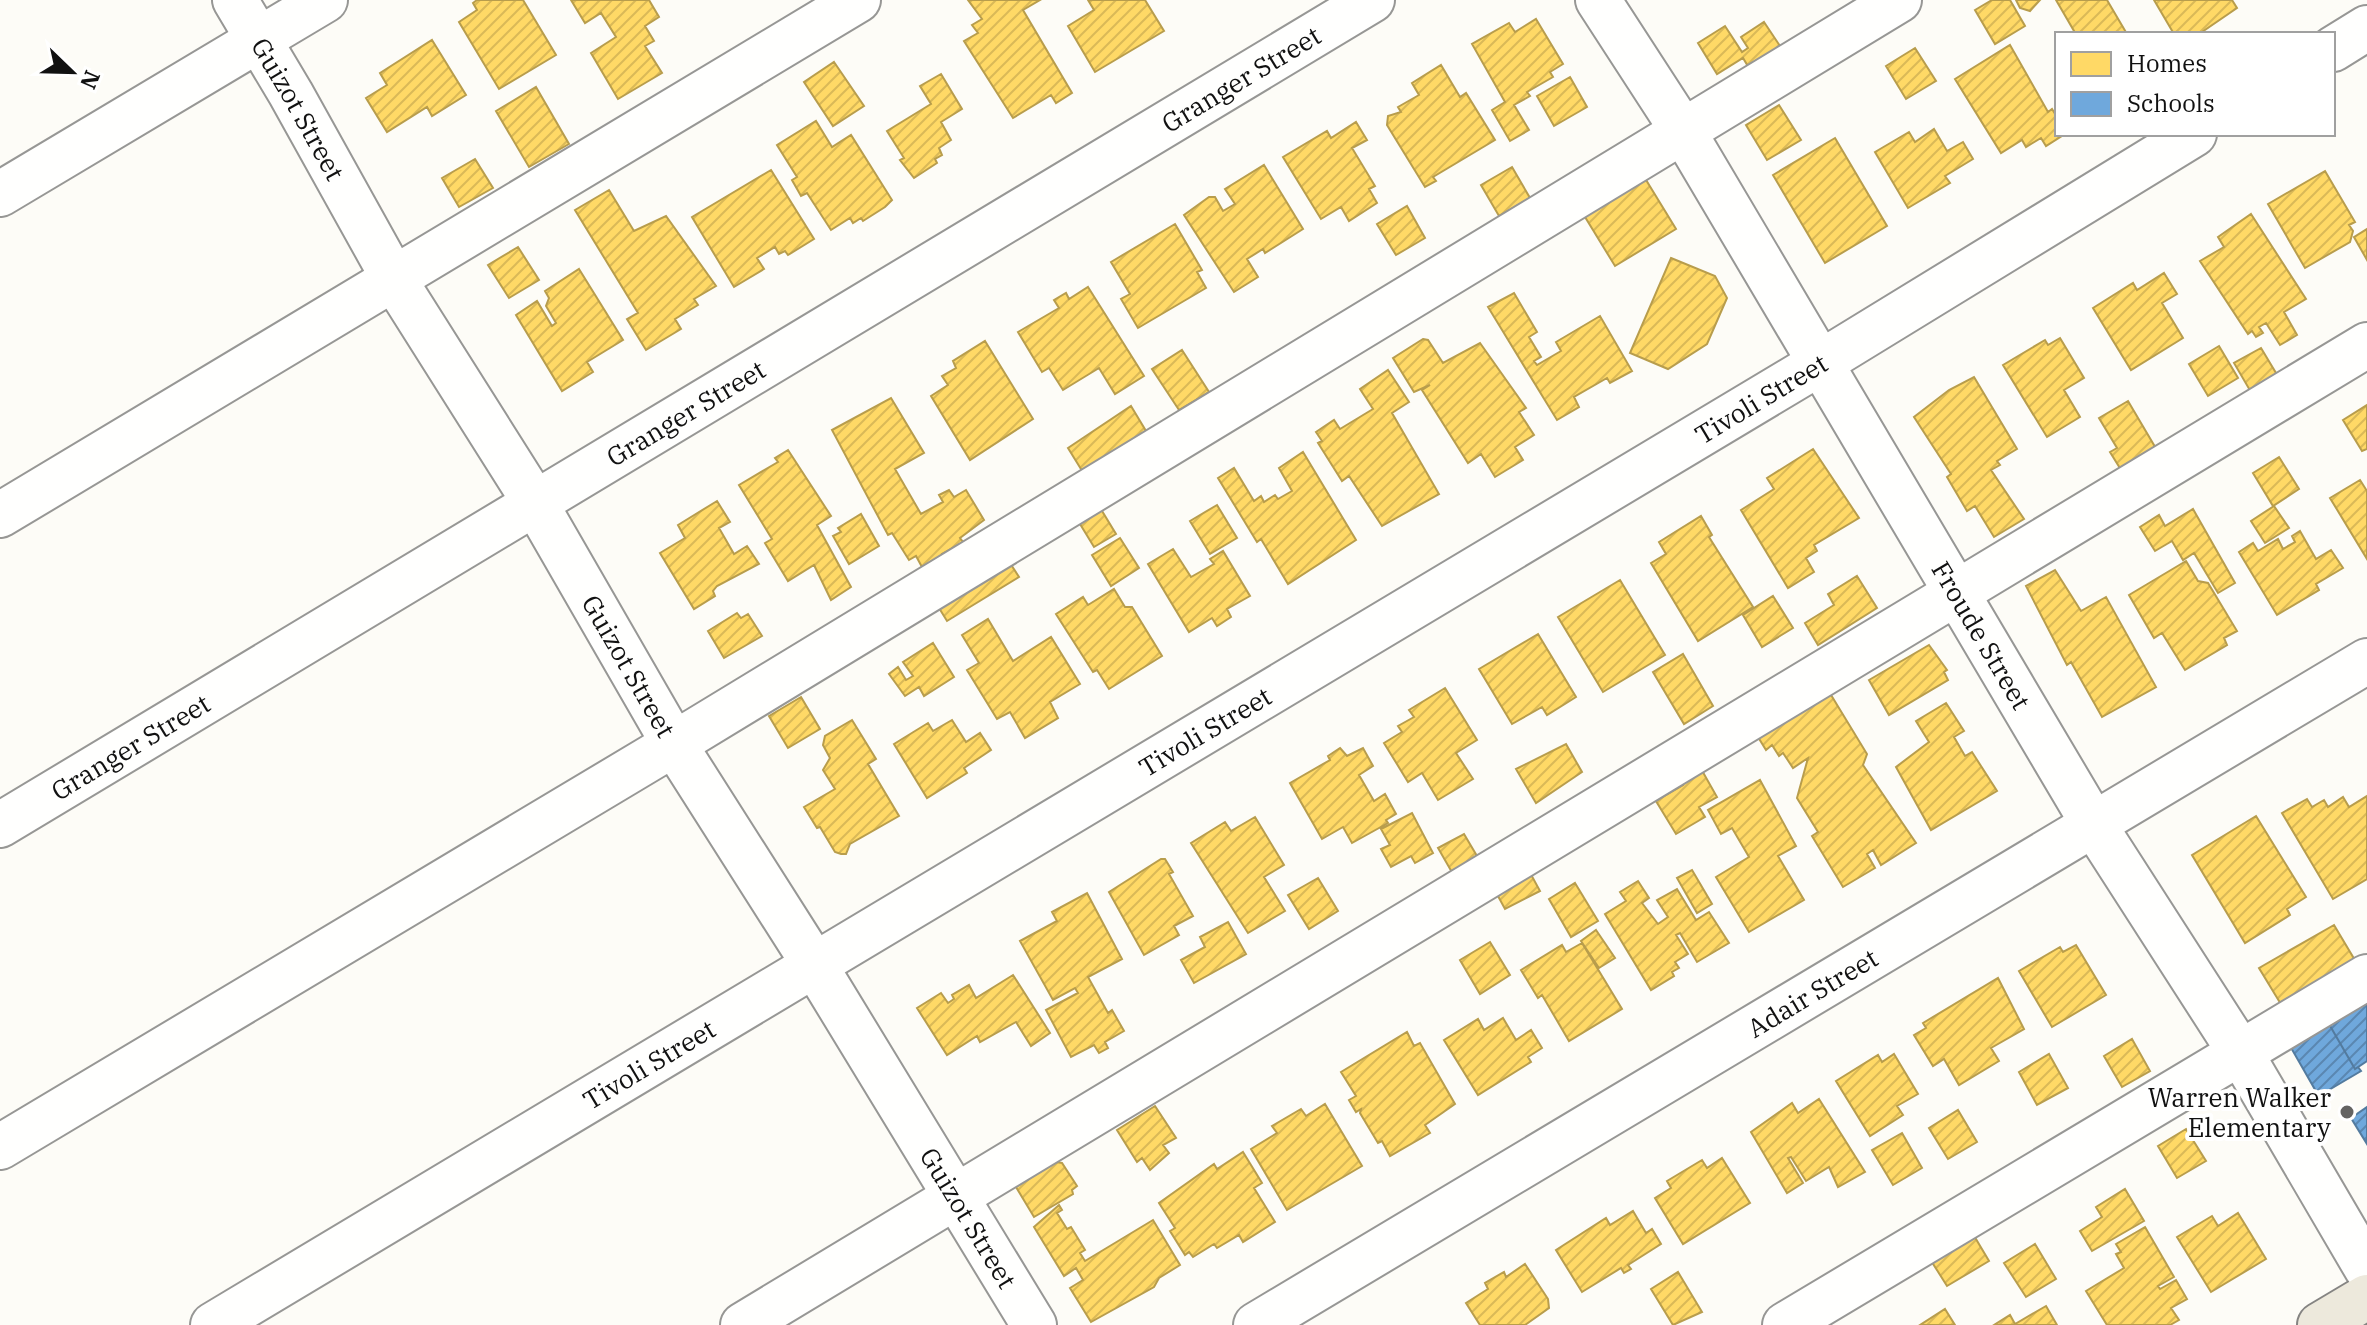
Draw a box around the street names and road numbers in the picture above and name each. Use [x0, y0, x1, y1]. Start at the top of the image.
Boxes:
street label: Granger Street [1155, 18, 1327, 140]
street label: Guizot Street [244, 31, 353, 186]
street label: Tivoli Street [1688, 346, 1833, 451]
street label: Granger Street [600, 352, 771, 474]
street label: Froude Street [1924, 555, 2039, 716]
street label: Guizot Street [575, 589, 683, 743]
street label: Tivoli Street [1132, 678, 1277, 784]
street label: Granger Street [45, 686, 216, 808]
street label: Adair Street [1741, 940, 1884, 1045]
street label: Tivoli Street [576, 1011, 721, 1117]
street label: Guizot Street [913, 1141, 1025, 1294]

